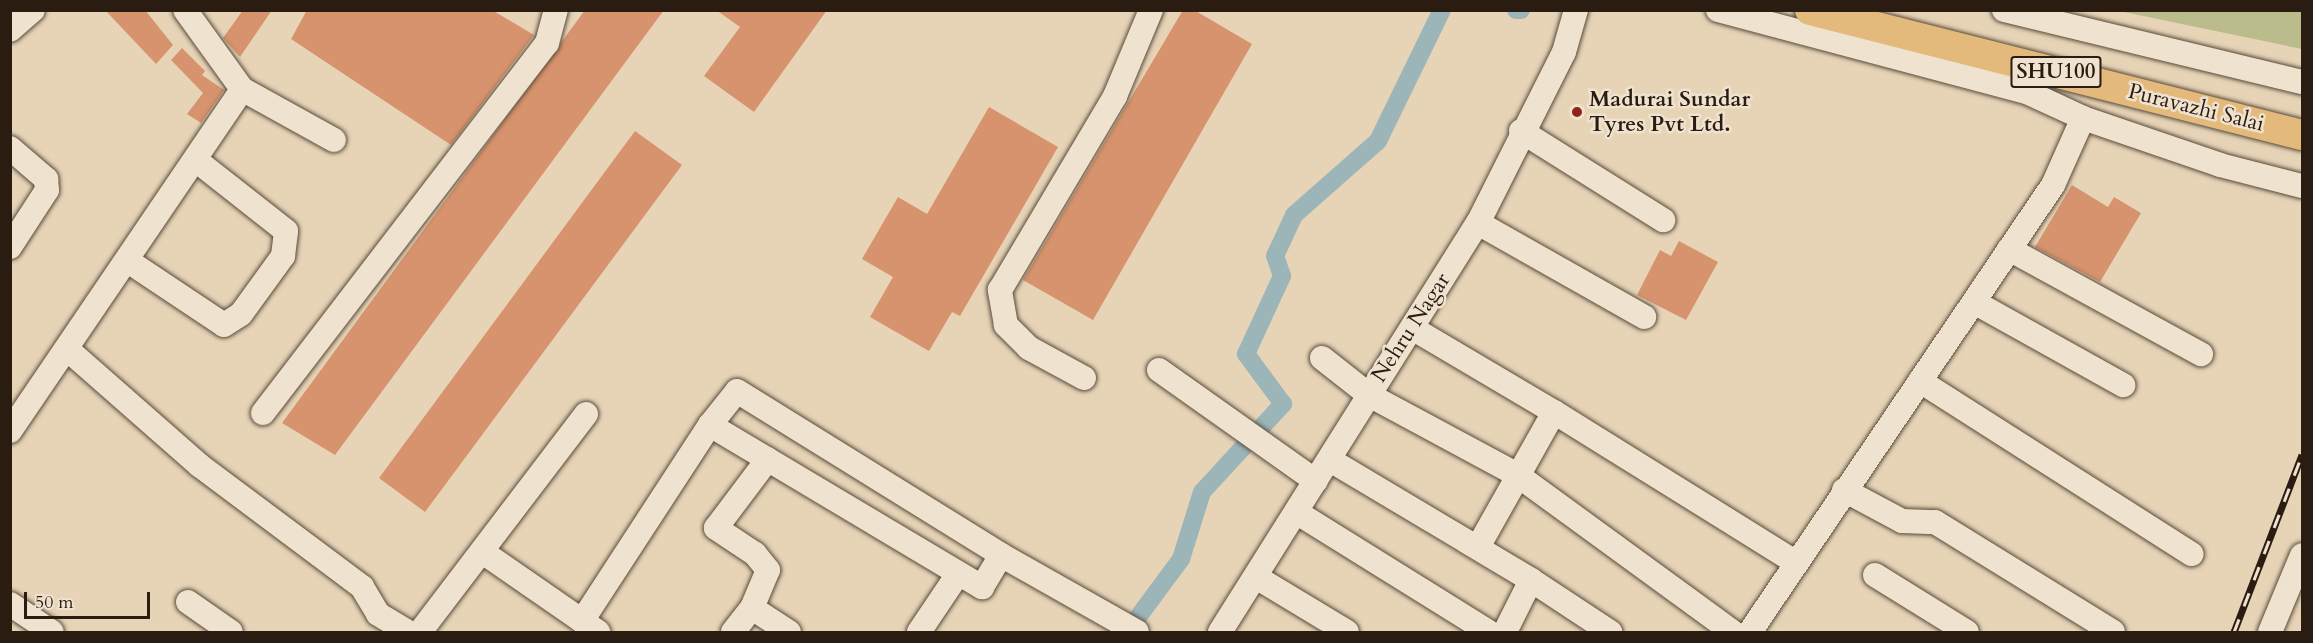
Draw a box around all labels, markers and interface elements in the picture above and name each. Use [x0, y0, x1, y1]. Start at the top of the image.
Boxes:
road number: SHU100 [2010, 54, 2102, 90]
street label: Puravazhi Salai [2125, 78, 2267, 138]
place label: Madurai Sundar Tyres Pvt Ltd. [1589, 86, 1750, 138]
marker: Madurai Sundar Tyres Pvt Ltd. [1570, 105, 1584, 119]
street label: Nehru Nagar [1366, 268, 1456, 388]
scale bar [27, 580, 153, 618]
text: 50 m [35, 590, 74, 615]

